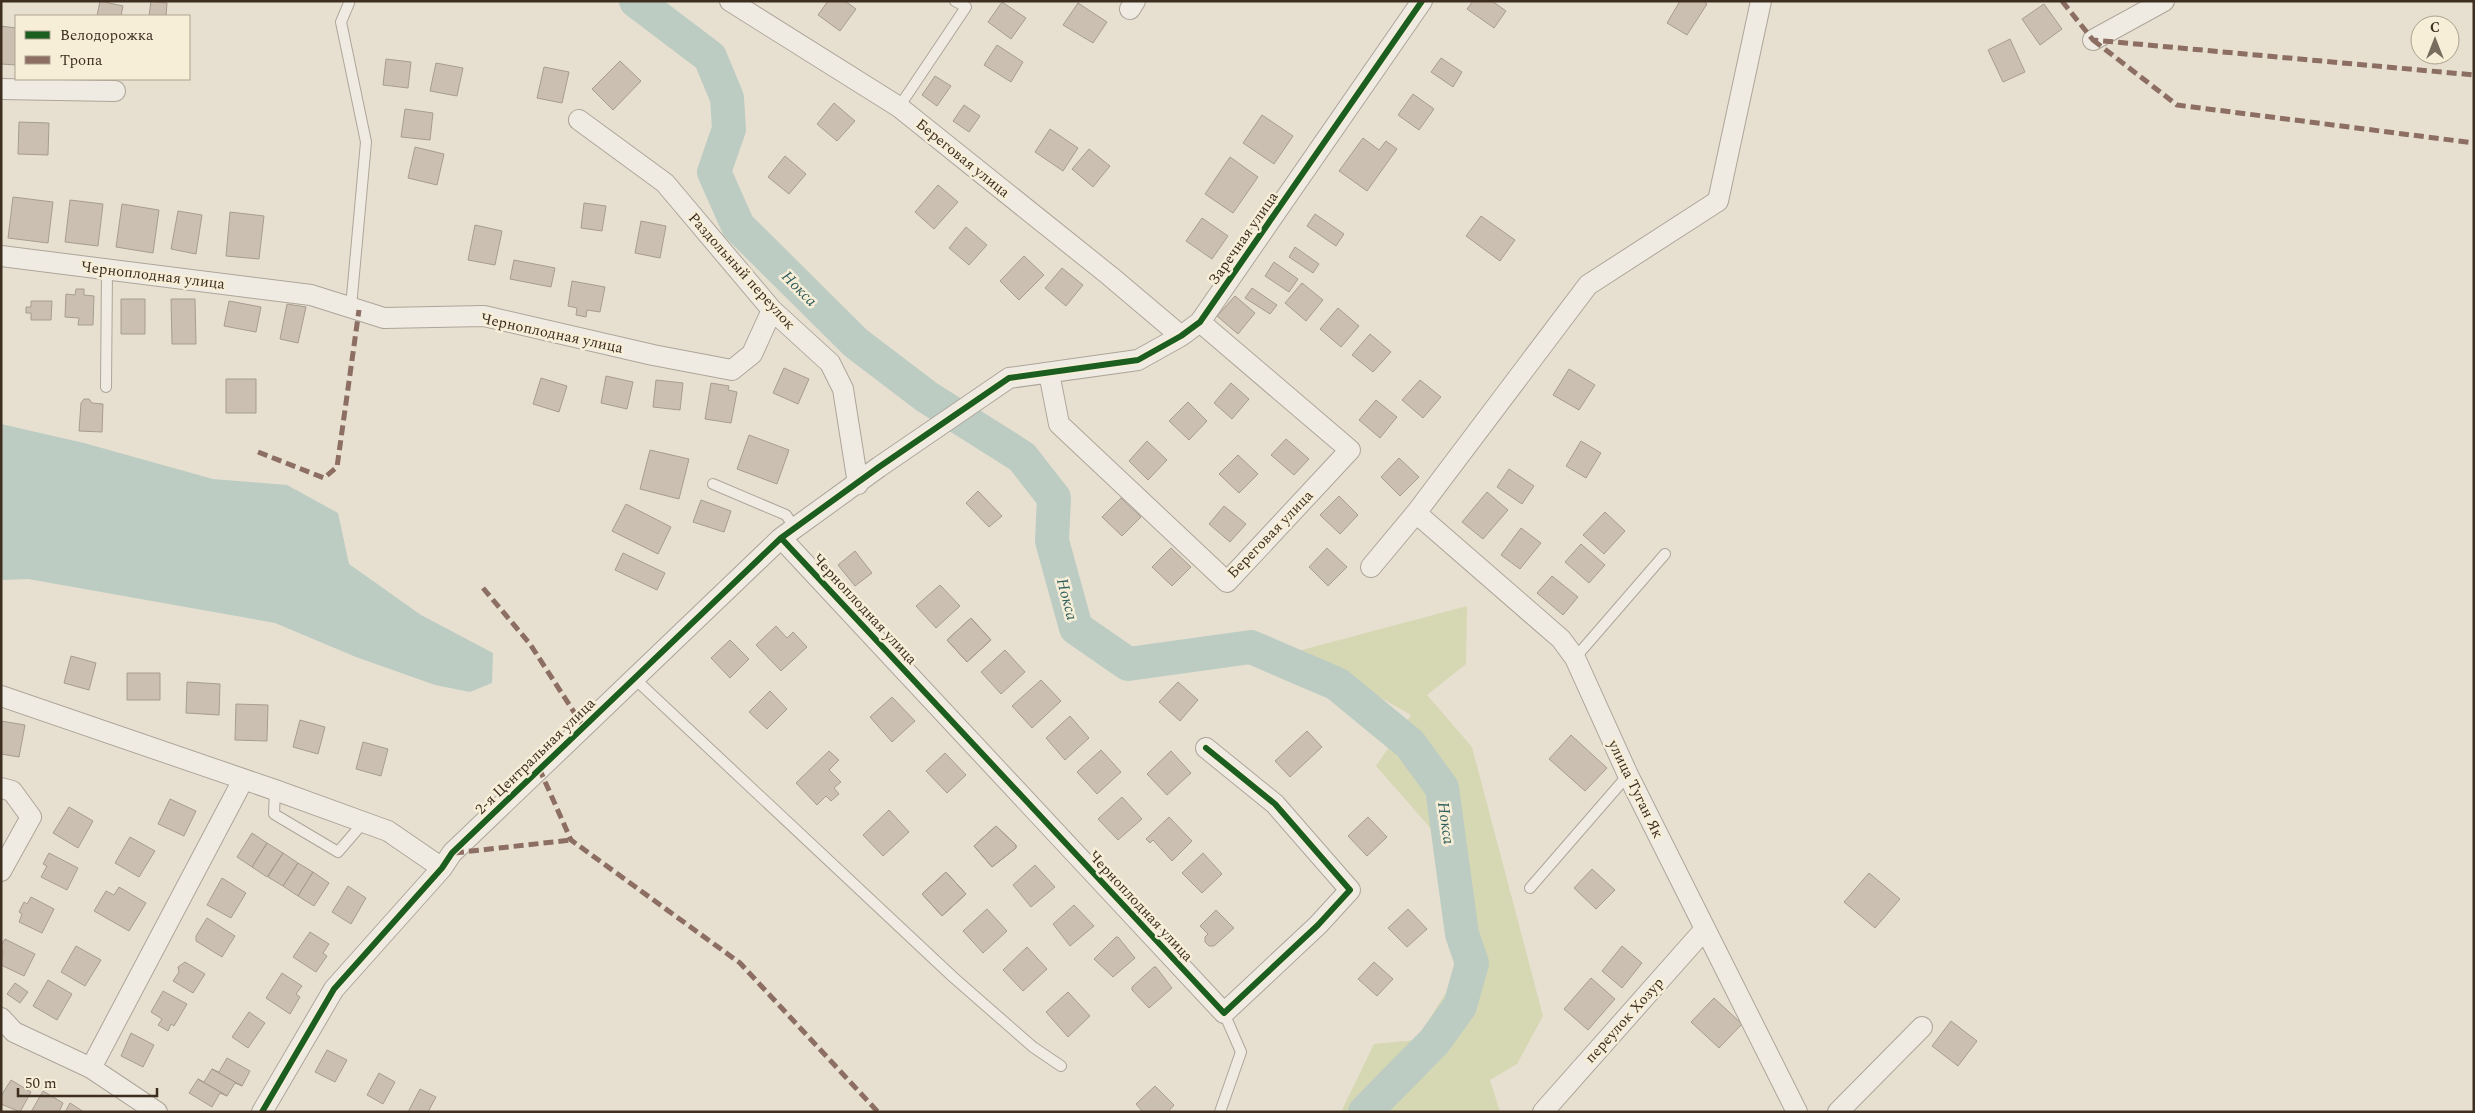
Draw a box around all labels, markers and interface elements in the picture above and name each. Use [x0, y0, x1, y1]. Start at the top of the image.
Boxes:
legend [15, 15, 190, 80]
north arrow [2410, 15, 2460, 65]
text: С [2430, 17, 2440, 38]
text: Велодорожка [60, 24, 154, 47]
text: Тропа [60, 49, 103, 72]
street label: Береговая улица [911, 113, 1015, 204]
street label: Заречная улица [1203, 186, 1285, 290]
street label: Раздольный переулок [682, 207, 801, 335]
street label: Черноплодная улица [80, 255, 227, 296]
water label: Нокса [776, 265, 823, 312]
street label: Черноплодная улица [479, 307, 626, 360]
street label: Береговая улица [1222, 484, 1319, 584]
street label: Черноплодная улица [807, 548, 923, 671]
water label: Нокса [1050, 576, 1084, 623]
street label: 2-я Центральная улица [470, 692, 601, 820]
street label: улица Туган Як [1601, 735, 1669, 842]
water label: Нокса [1431, 800, 1461, 846]
street label: Черноплодная улица [1083, 845, 1199, 968]
street label: переулок Хозур [1579, 972, 1669, 1068]
scale bar [18, 1066, 156, 1098]
text: 50 m [25, 1072, 57, 1095]

